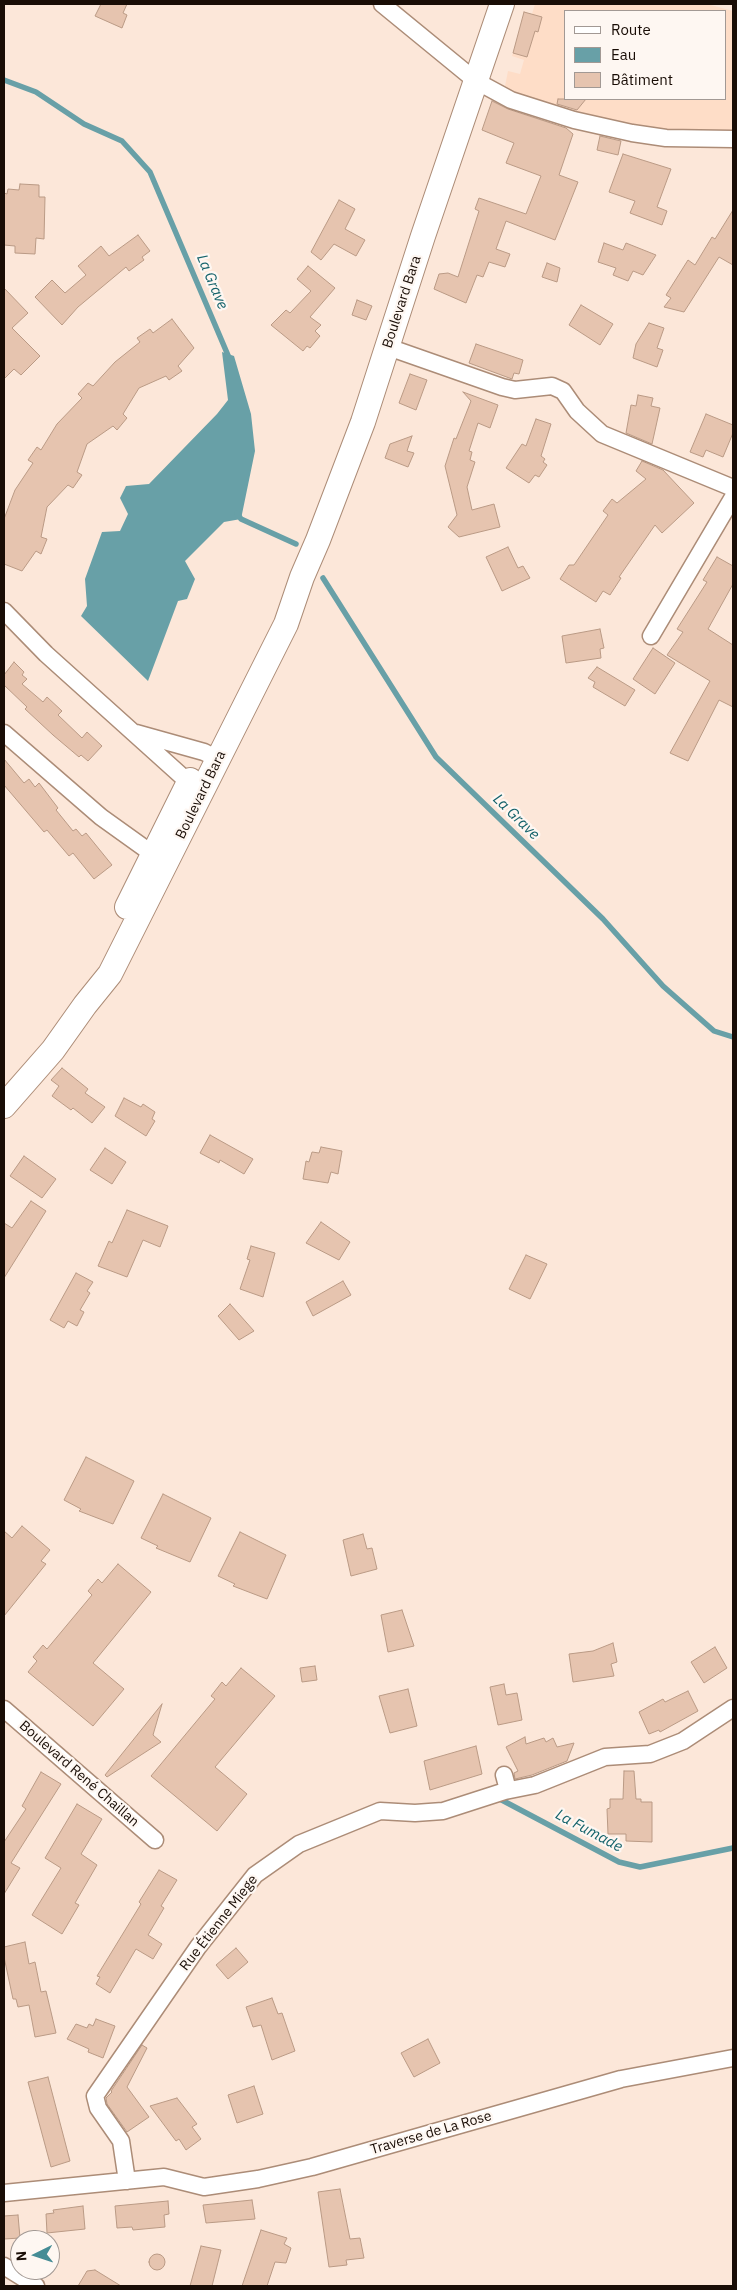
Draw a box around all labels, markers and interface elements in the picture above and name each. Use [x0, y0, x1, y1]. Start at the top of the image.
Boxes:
legend [564, 10, 727, 100]
text: Route [611, 20, 651, 39]
text: Eau [611, 45, 636, 64]
text: Bâtiment [611, 70, 673, 89]
water label: La Grave [192, 252, 232, 312]
street label: Boulevard Bara [379, 254, 425, 350]
street label: Boulevard Bara [172, 748, 230, 842]
water label: La Grave [489, 790, 543, 844]
street label: Boulevard René Chaillan [16, 1717, 142, 1831]
water label: La Fumade [552, 1806, 626, 1856]
street label: Rue Étienne Miege [176, 1872, 262, 1974]
street label: Traverse de La Rose [369, 2108, 493, 2158]
north arrow [10, 2230, 60, 2280]
text: N [12, 2250, 30, 2262]

